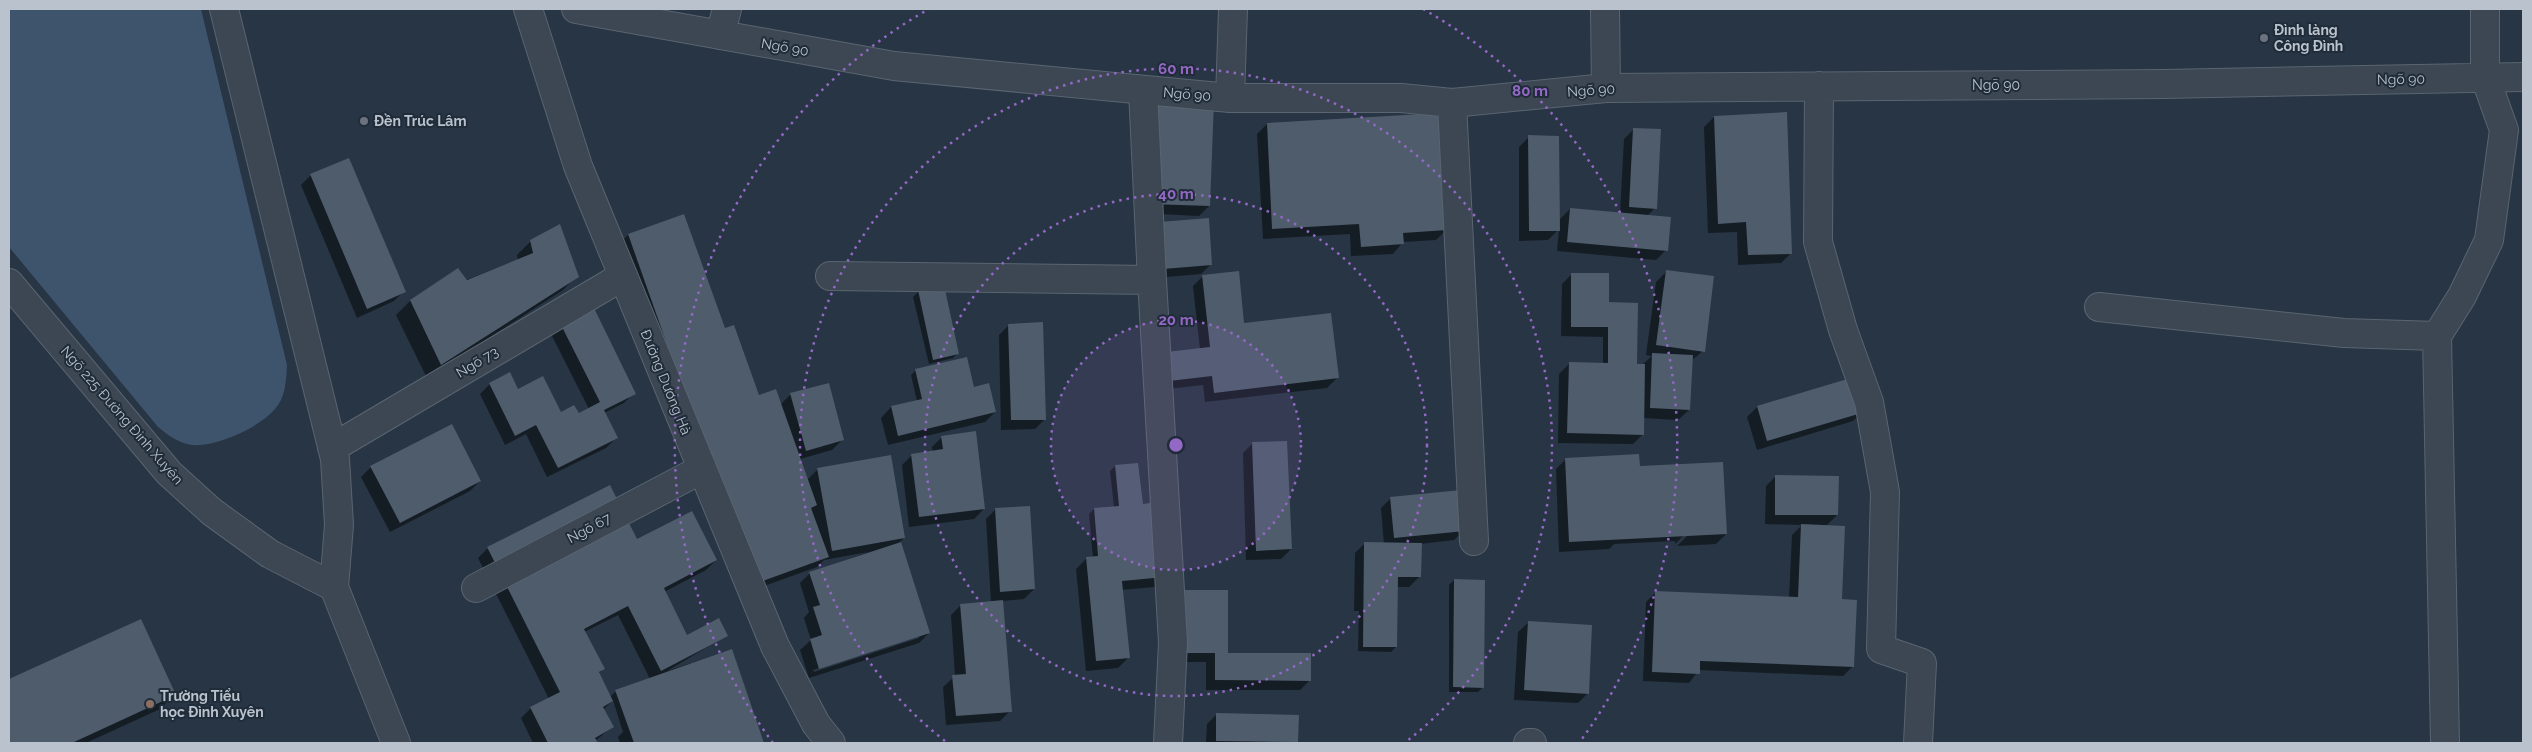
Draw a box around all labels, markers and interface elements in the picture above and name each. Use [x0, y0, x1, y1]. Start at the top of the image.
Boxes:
place label: Đình làng Công Đình [2274, 22, 2343, 54]
marker: Đình làng Công Đình [2258, 32, 2270, 44]
street label: Ngõ 90 [760, 35, 810, 59]
text: 60 m [1158, 60, 1194, 78]
street label: Ngõ 90 [2377, 71, 2425, 87]
street label: Ngõ 90 [1972, 77, 2020, 93]
street label: Ngõ 90 [1566, 80, 1616, 100]
text: 80 m [1512, 82, 1548, 100]
street label: Ngõ 90 [1162, 84, 1212, 104]
place label: Đền Trúc Lâm [374, 113, 466, 129]
marker: Đền Trúc Lâm [358, 115, 370, 127]
text: 40 m [1158, 185, 1194, 203]
text: 20 m [1158, 311, 1194, 329]
street label: Đường Dương Hà [638, 327, 694, 437]
street label: Ngõ 225 Đường Đình Xuyên [58, 343, 186, 487]
street label: Ngõ 73 [453, 343, 501, 381]
centre of rings [1167, 436, 1185, 454]
street label: Ngõ 67 [564, 510, 614, 546]
place label: Trường Tiểu học Đình Xuyên [160, 688, 264, 720]
marker: Trường Tiểu học Đình Xuyên [144, 698, 156, 710]

